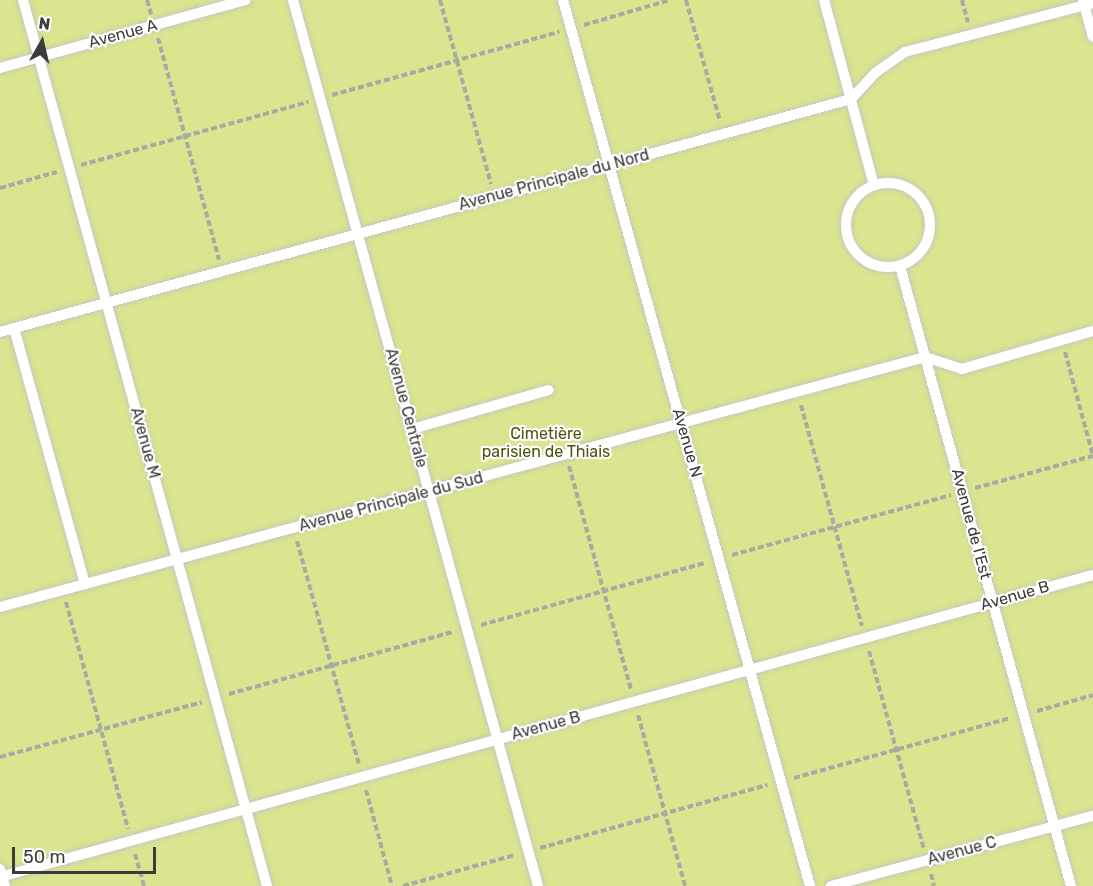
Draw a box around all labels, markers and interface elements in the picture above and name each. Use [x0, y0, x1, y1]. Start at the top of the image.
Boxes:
north arrow [12, 12, 72, 72]
text: N [38, 13, 52, 34]
street label: Avenue A [86, 16, 160, 52]
street label: Avenue Principale du Nord [457, 145, 651, 215]
street label: Avenue Centrale [381, 346, 431, 470]
street label: Avenue M [126, 405, 164, 481]
street label: Avenue N [668, 406, 706, 480]
park label: Cimetière parisien de Thiais [482, 424, 610, 462]
street label: Avenue de l'Est [947, 467, 995, 581]
street label: Avenue Principale du Sud [297, 468, 485, 536]
street label: Avenue B [978, 577, 1052, 615]
street label: Avenue B [509, 708, 583, 744]
street label: Avenue C [925, 833, 999, 869]
scale bar [15, 835, 159, 873]
text: 50 m [23, 846, 66, 868]

